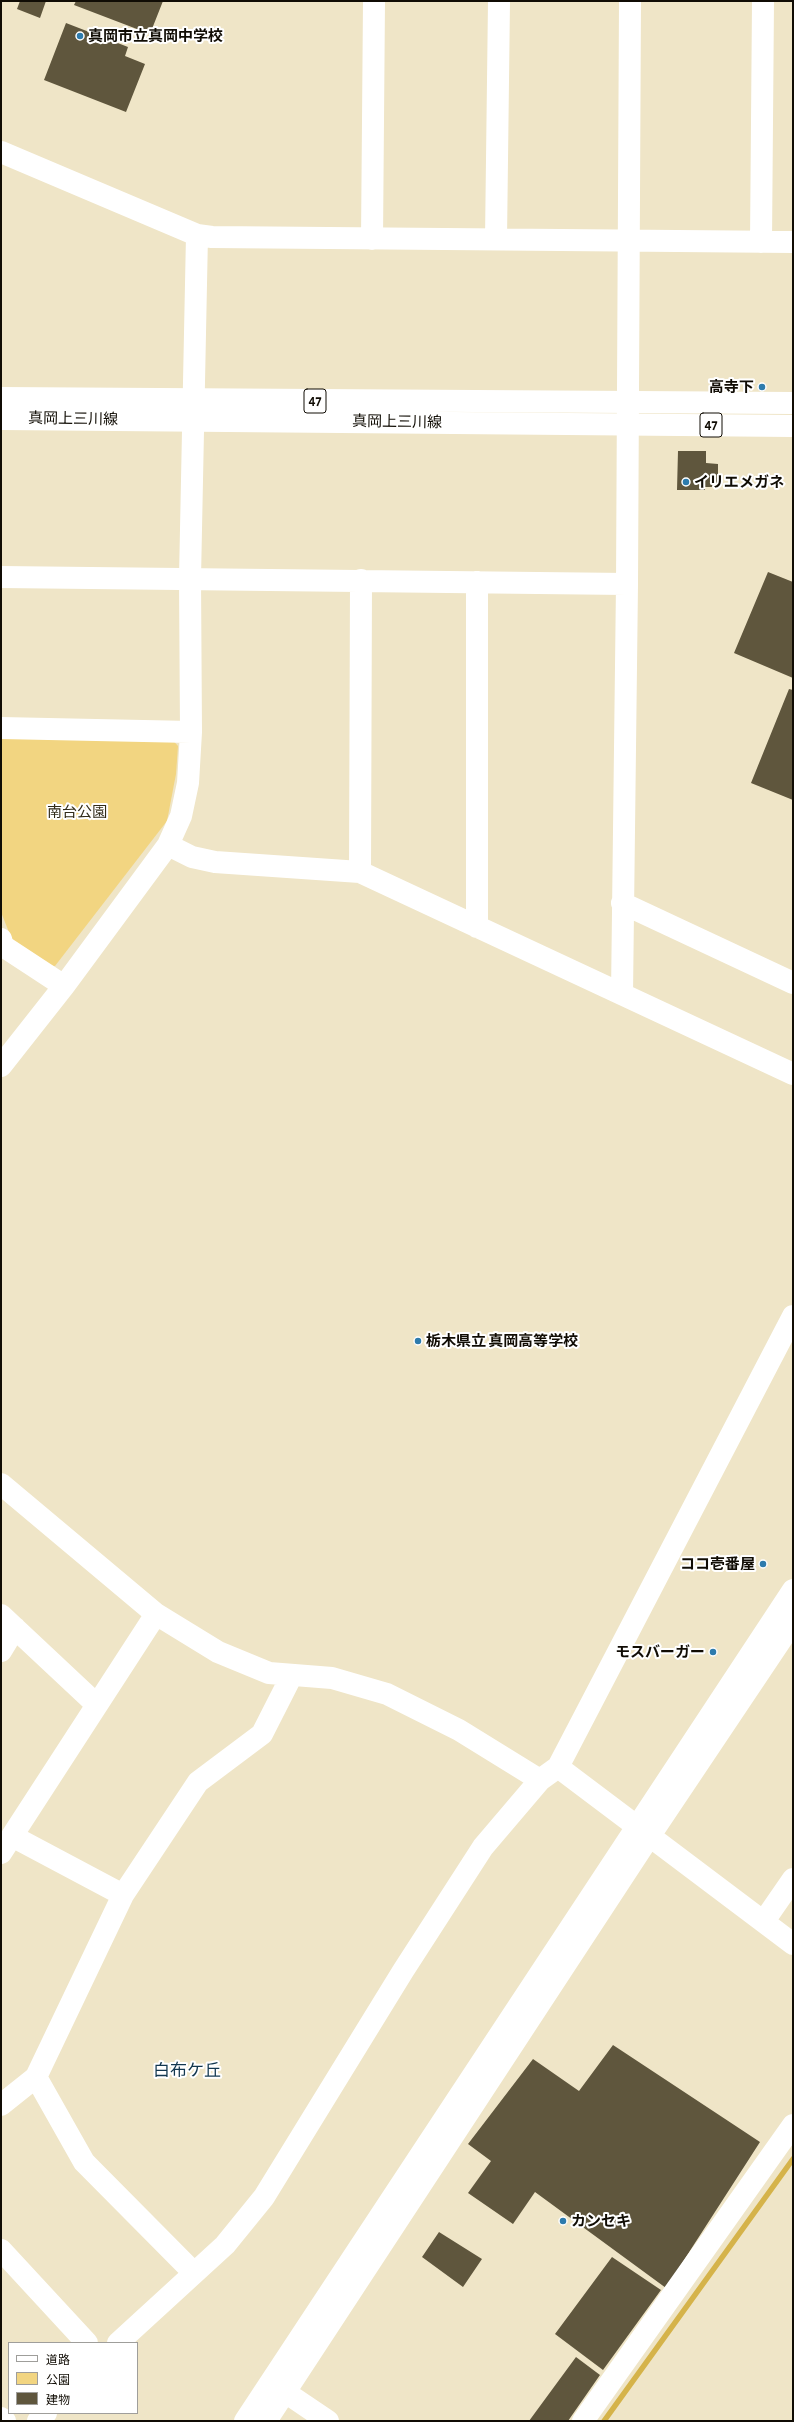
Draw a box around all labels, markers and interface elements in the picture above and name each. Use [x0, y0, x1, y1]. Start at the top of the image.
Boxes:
place label: 真岡市立真岡中学校 [88, 27, 223, 45]
marker: 真岡市立真岡中学校 [75, 31, 85, 41]
place label: 高寺下 [709, 378, 754, 396]
marker: 高寺下 [757, 382, 767, 392]
road number: 47 [304, 389, 326, 413]
street label: 真岡上三川線 [28, 409, 118, 429]
street label: 真岡上三川線 [352, 412, 442, 432]
road number: 47 [700, 413, 722, 437]
place label: イリエメガネ [694, 473, 784, 491]
marker: イリエメガネ [681, 477, 691, 487]
park label: 南台公園 [47, 803, 107, 821]
place label: 栃木県立 真岡高等学校 [426, 1332, 578, 1350]
marker: 栃木県立 真岡高等学校 [413, 1336, 423, 1346]
place label: ココ壱番屋 [680, 1555, 755, 1573]
marker: ココ壱番屋 [758, 1559, 768, 1569]
place label: モスバーガー [615, 1643, 705, 1661]
marker: モスバーガー [708, 1647, 718, 1657]
district label: 白布ケ丘 [153, 2061, 221, 2081]
place label: カンセキ [571, 2212, 631, 2230]
marker: カンセキ [558, 2216, 568, 2226]
legend [8, 2342, 138, 2414]
text: 道路 [46, 2354, 70, 2366]
text: 公園 [46, 2374, 70, 2386]
text: 建物 [46, 2394, 70, 2406]

